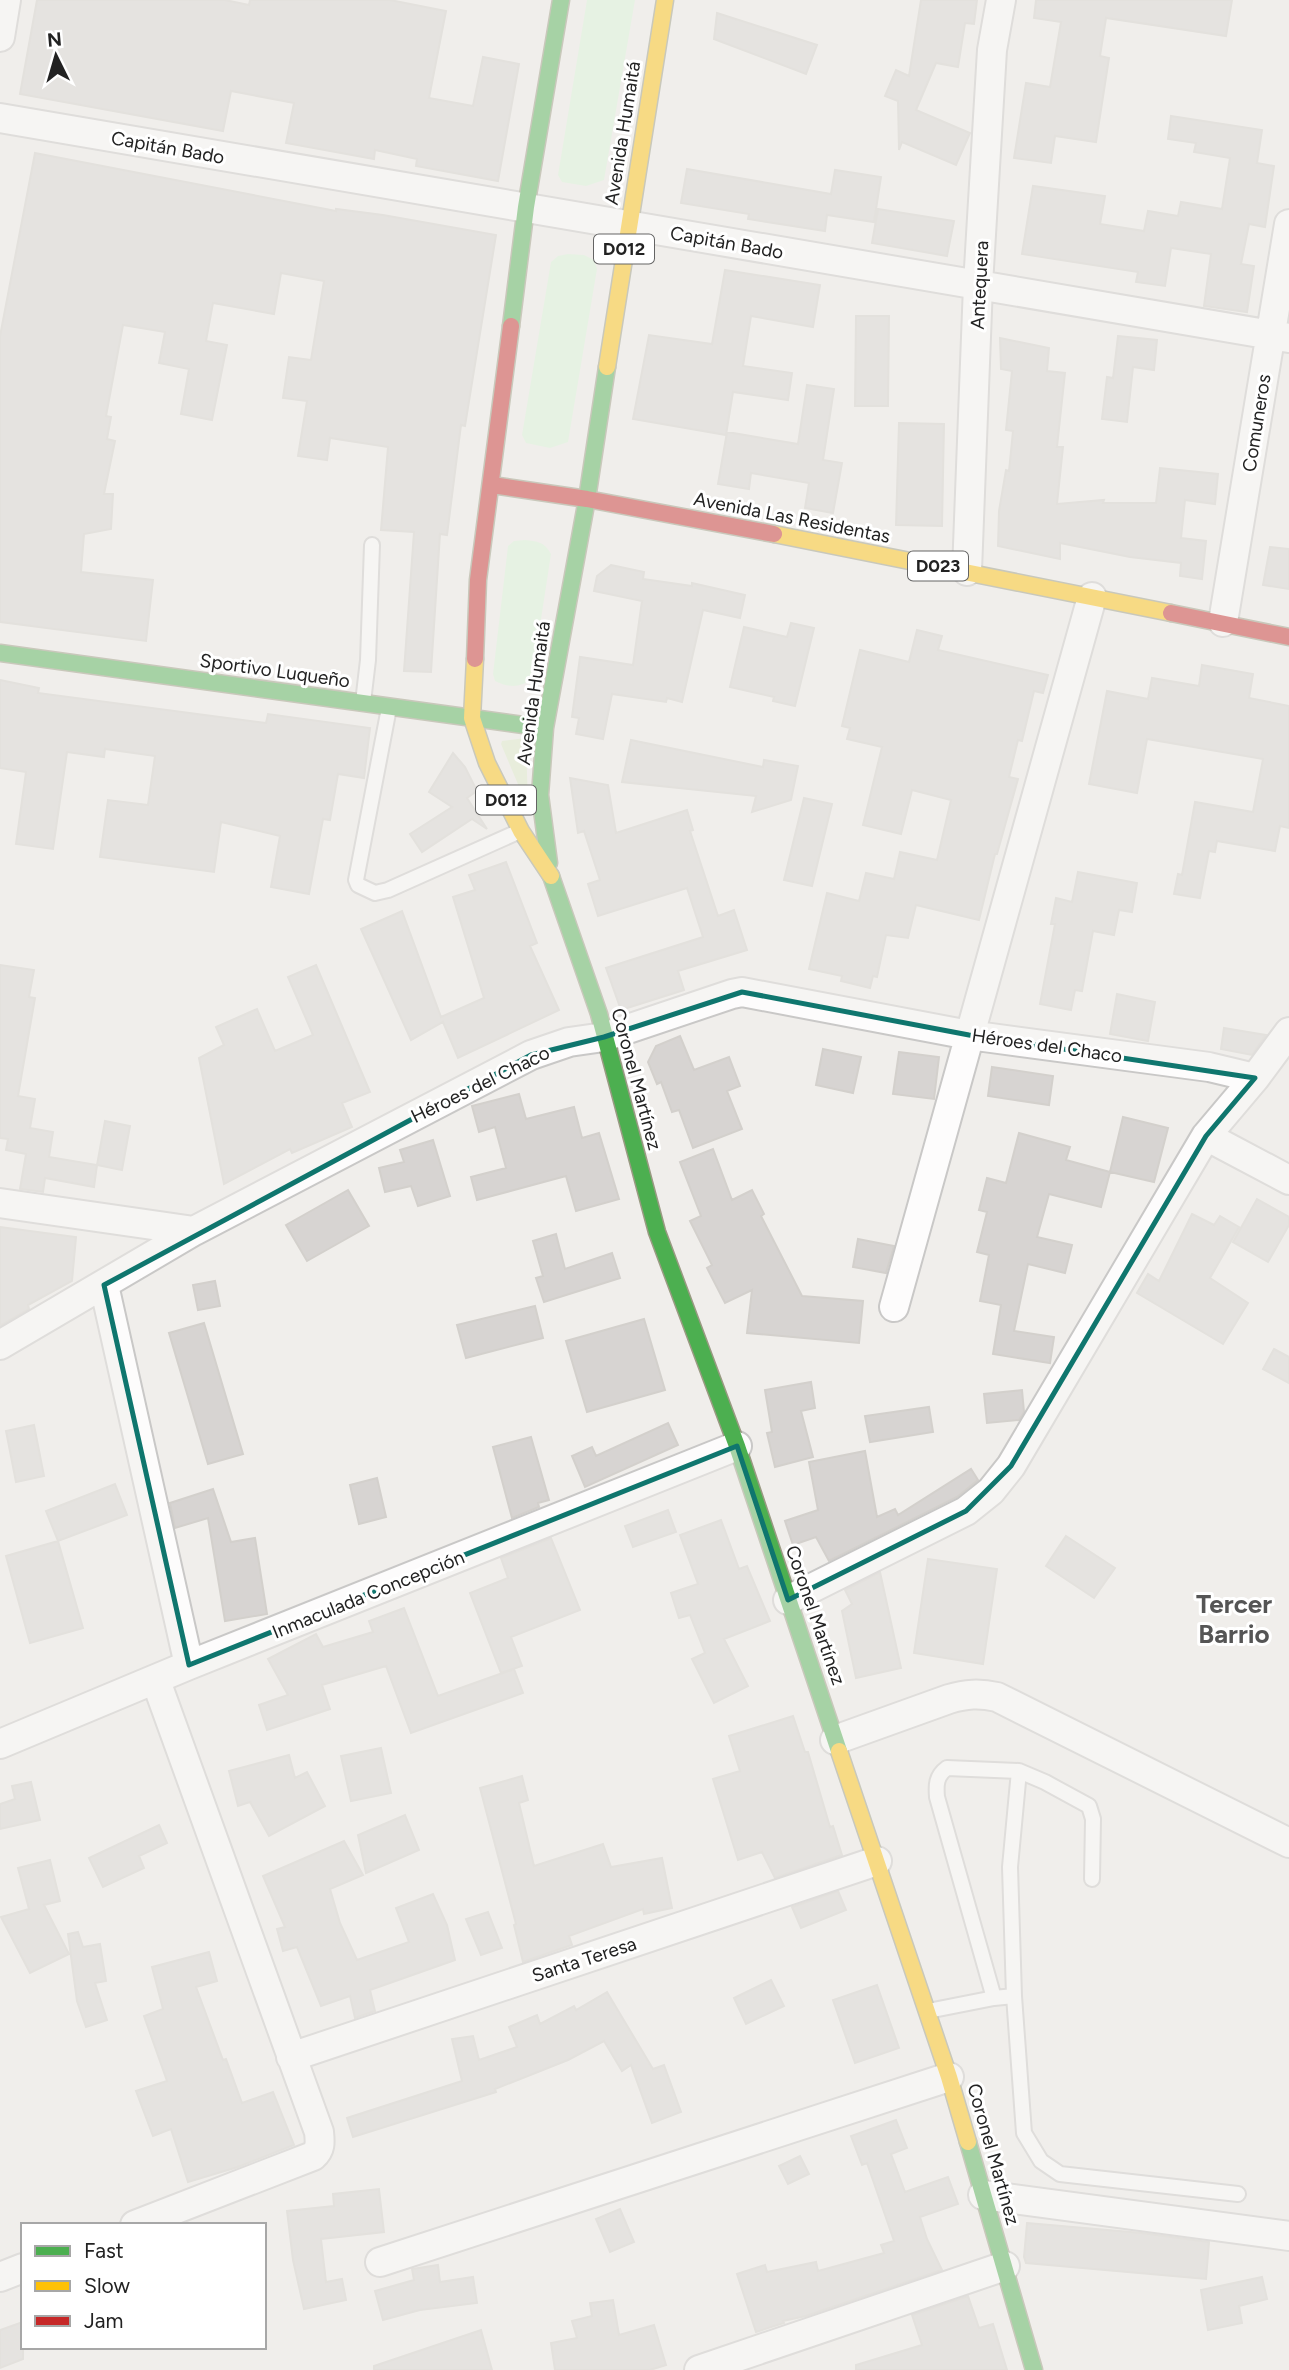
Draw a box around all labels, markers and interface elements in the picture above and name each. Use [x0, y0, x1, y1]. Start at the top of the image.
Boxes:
north arrow [21, 21, 91, 91]
text: N [46, 27, 63, 52]
street label: Avenida Humaitá [600, 60, 645, 207]
street label: Capitán Bado [109, 126, 226, 169]
street label: Capitán Bado [668, 221, 785, 264]
road number: D012 [594, 234, 654, 264]
street label: Antequera [966, 240, 993, 330]
street label: Comuneros [1237, 372, 1276, 474]
street label: Avenida Las Residentas [692, 487, 892, 548]
road number: D023 [908, 552, 968, 580]
street label: Avenida Humaitá [512, 620, 555, 767]
street label: Sportivo Luqueño [198, 649, 351, 692]
road number: D012 [476, 786, 536, 814]
street label: Coronel Martínez [607, 1006, 667, 1153]
street label: Héroes del Chaco [970, 1024, 1124, 1067]
street label: Héroes del Chaco [407, 1041, 553, 1128]
street label: Coronel Martínez [781, 1542, 850, 1688]
street label: Inmaculada Concepción [269, 1545, 468, 1644]
district label: Tercer Barrio [1196, 1588, 1272, 1650]
street label: Santa Teresa [529, 1932, 639, 1987]
street label: Coronel Martínez [962, 2081, 1025, 2228]
legend [21, 2223, 266, 2349]
text: Fast [84, 2238, 124, 2263]
text: Slow [84, 2273, 130, 2298]
text: Jam [84, 2308, 123, 2333]

